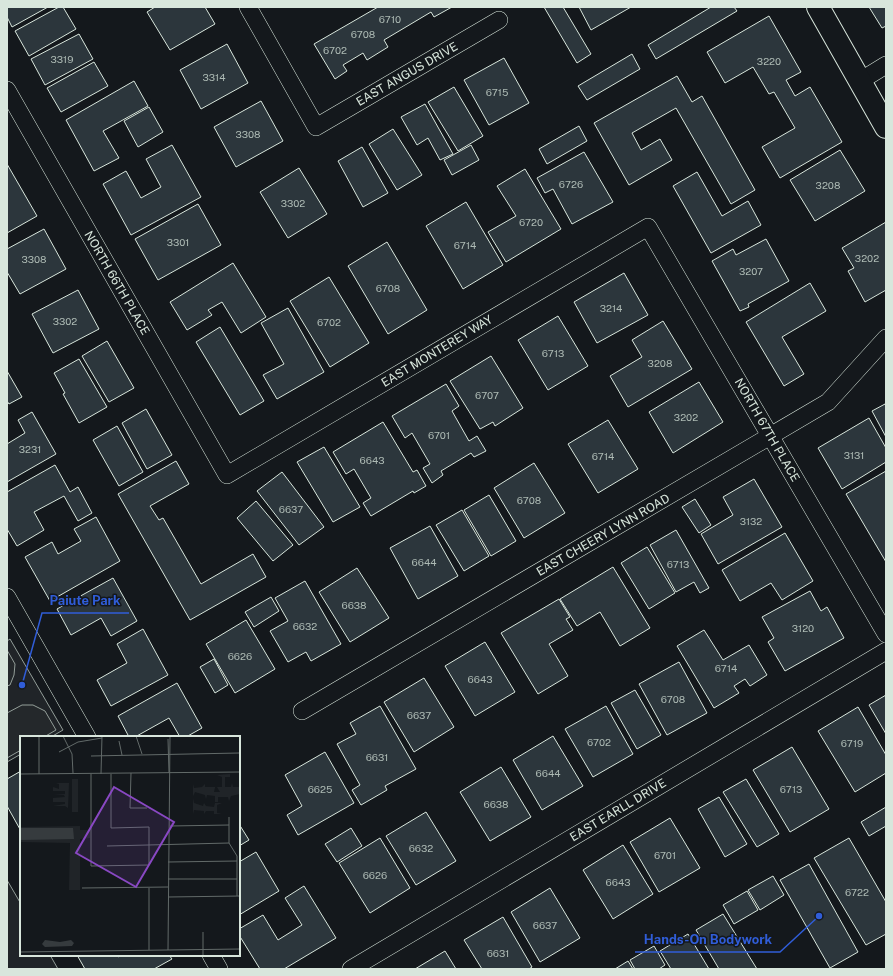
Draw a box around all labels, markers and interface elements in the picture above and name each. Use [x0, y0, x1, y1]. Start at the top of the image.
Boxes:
house number: 6710 [379, 13, 401, 25]
house number: 6708 [351, 28, 375, 40]
street label: EAST ANGUS DRIVE [354, 39, 460, 109]
house number: 6702 [323, 44, 347, 56]
house number: 3319 [51, 53, 73, 65]
house number: 3220 [757, 55, 781, 67]
house number: 3314 [203, 71, 225, 83]
house number: 6715 [486, 86, 508, 98]
house number: 3308 [236, 128, 261, 140]
house number: 6726 [559, 178, 583, 190]
house number: 3208 [816, 179, 840, 191]
house number: 3302 [281, 197, 305, 209]
house number: 6720 [519, 216, 543, 228]
street label: NORTH 66TH PLACE [82, 229, 152, 337]
house number: 3301 [167, 236, 189, 248]
house number: 6714 [454, 239, 476, 251]
house number: 3202 [855, 252, 879, 264]
house number: 3308 [22, 253, 47, 265]
house number: 3207 [739, 265, 763, 277]
house number: 6708 [376, 282, 400, 294]
house number: 3214 [600, 302, 622, 314]
street label: EAST MONTEREY WAY [379, 312, 496, 390]
house number: 3302 [53, 315, 77, 327]
house number: 6702 [317, 316, 341, 328]
house number: 6713 [542, 347, 564, 359]
house number: 3208 [648, 357, 672, 369]
street label: NORTH 67TH PLACE [732, 376, 802, 484]
house number: 6707 [475, 389, 499, 401]
house number: 3202 [674, 411, 698, 423]
house number: 6701 [428, 429, 450, 441]
house number: 3231 [19, 443, 41, 455]
house number: 3131 [844, 449, 864, 461]
house number: 6714 [592, 450, 614, 462]
house number: 6643 [360, 454, 384, 466]
street label: EAST CHEERY LYNN ROAD [534, 491, 672, 579]
house number: 6708 [517, 494, 541, 506]
house number: 6637 [279, 503, 303, 515]
house number: 3132 [740, 515, 762, 527]
house number: 6644 [412, 556, 436, 568]
house number: 6713 [667, 558, 689, 570]
callout: Paiute Park [42, 588, 129, 613]
text: Paiute Park [49, 593, 121, 608]
house number: 6638 [341, 599, 367, 611]
house number: 6632 [293, 620, 317, 632]
house number: 3120 [792, 622, 814, 634]
house number: 6626 [228, 650, 252, 662]
house number: 6714 [715, 662, 737, 674]
house number: 6643 [468, 673, 492, 685]
house number: 6708 [661, 693, 685, 705]
house number: 6637 [407, 709, 431, 721]
inset map [20, 736, 240, 956]
house number: 6702 [587, 736, 611, 748]
house number: 6719 [841, 737, 863, 749]
house number: 6631 [366, 751, 388, 763]
house number: 6644 [536, 767, 560, 779]
street label: EAST EARLL DRIVE [567, 776, 669, 844]
house number: 6625 [308, 783, 332, 795]
house number: 6713 [780, 783, 802, 795]
house number: 6638 [483, 798, 509, 810]
house number: 6632 [409, 842, 433, 854]
house number: 6701 [654, 849, 676, 861]
house number: 6626 [363, 869, 387, 881]
house number: 6643 [606, 876, 630, 888]
house number: 6722 [845, 886, 869, 898]
house number: 6637 [533, 919, 557, 931]
callout: Hands-On Bodywork [635, 927, 780, 952]
text: Hands-On Bodywork [644, 932, 773, 947]
house number: 6631 [487, 947, 509, 959]

